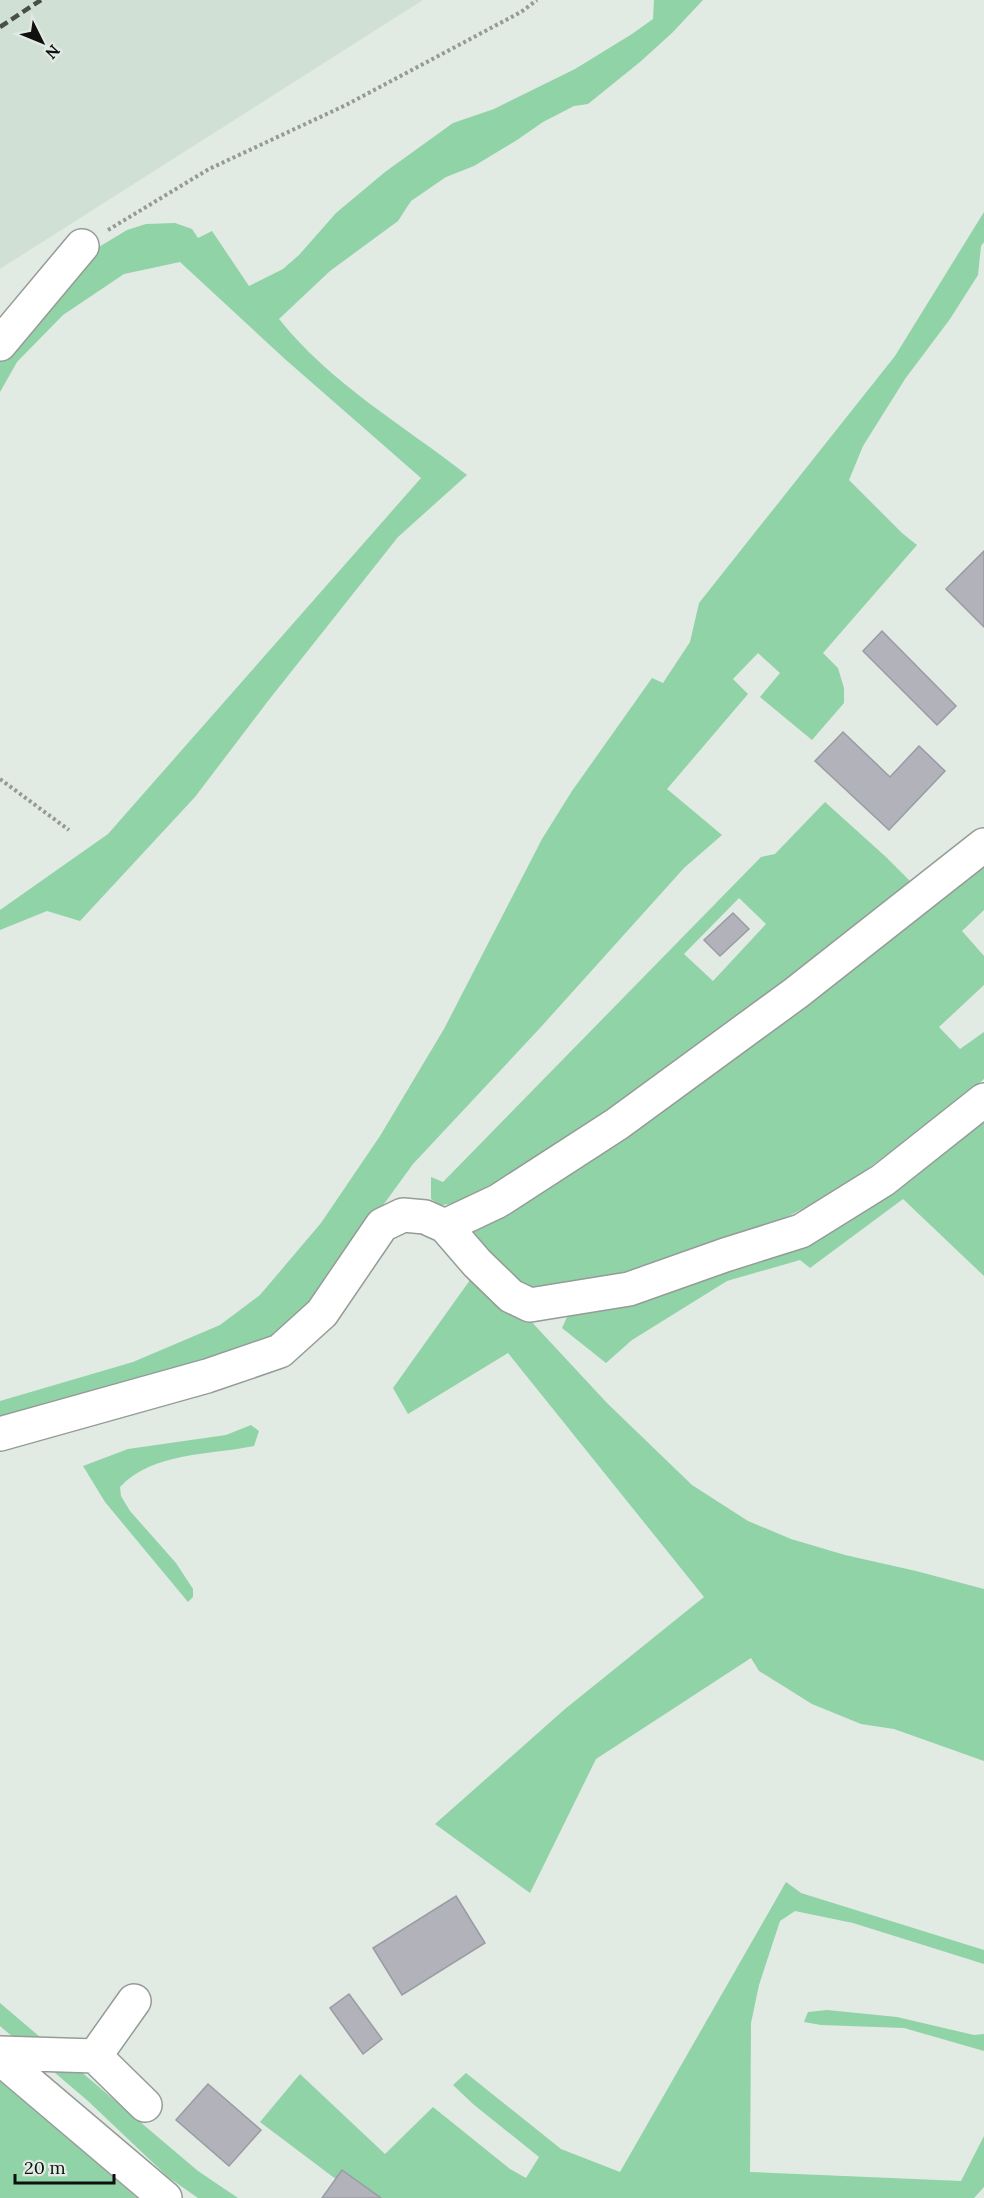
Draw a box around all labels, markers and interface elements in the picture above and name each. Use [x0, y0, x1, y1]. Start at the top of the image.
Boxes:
north arrow [12, 12, 72, 72]
text: N [41, 41, 65, 64]
scale bar [15, 2147, 114, 2185]
text: 20 m [24, 2156, 66, 2179]

